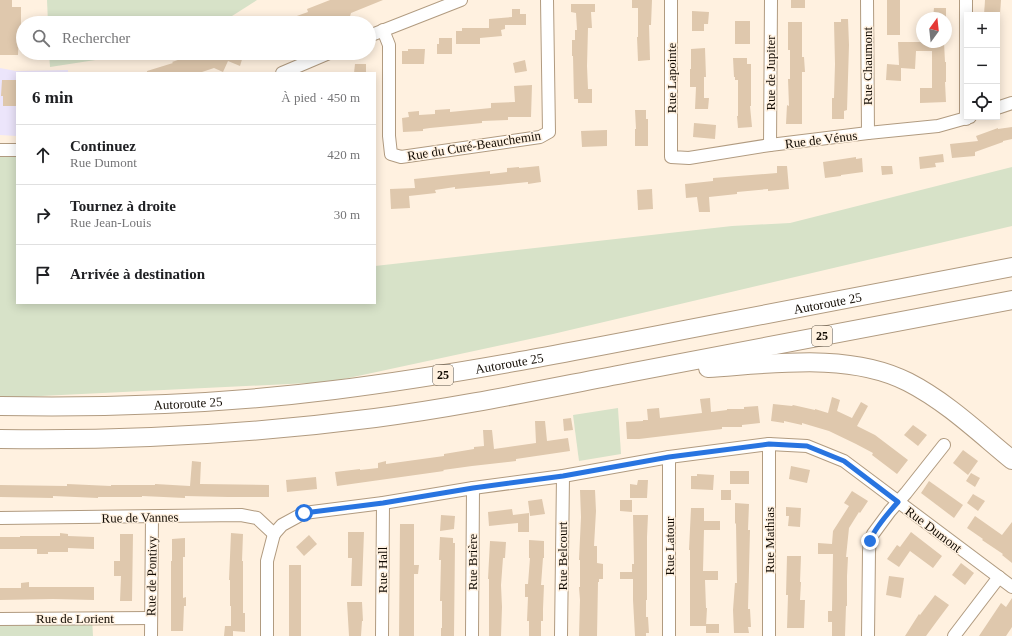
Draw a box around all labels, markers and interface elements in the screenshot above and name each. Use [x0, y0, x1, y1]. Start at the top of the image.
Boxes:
north arrow [916, 12, 952, 48]
map controls [964, 12, 1000, 120]
button: + [964, 12, 1000, 48]
search box [16, 16, 376, 60]
street label: Rue Chaumont [860, 26, 875, 105]
icon: search [30, 27, 52, 49]
text: Rechercher [62, 30, 130, 46]
street label: Rue de Jupiter [763, 35, 778, 111]
street label: Rue Lapointe [664, 43, 679, 113]
button: − [964, 48, 1000, 84]
button: locate [964, 84, 1000, 120]
text: 6 min [32, 88, 73, 107]
text: À pied · 450 m [281, 90, 360, 105]
street label: Rue du Curé-Beauchemin [406, 127, 542, 163]
street label: Rue de Vénus [784, 128, 858, 151]
text: Continuez [70, 138, 136, 154]
icon: ahead [32, 144, 54, 166]
text: 420 m [327, 147, 360, 162]
text: Rue Dumont [70, 155, 137, 170]
text: Tournez à droite [70, 198, 176, 214]
icon: right [32, 204, 54, 226]
text: 30 m [334, 207, 360, 222]
text: Rue Jean-Louis [70, 215, 151, 230]
icon: arrive [32, 264, 54, 286]
text: Arrivée à destination [70, 266, 205, 282]
street label: Autoroute 25 [792, 289, 863, 317]
road number: 25 [812, 326, 832, 346]
street label: Autoroute 25 [474, 350, 545, 377]
road number: 25 [433, 365, 453, 385]
street label: Autoroute 25 [153, 394, 223, 413]
street label: Rue Dumont [903, 503, 965, 556]
route start [295, 504, 313, 522]
street label: Rue Mathias [762, 507, 777, 573]
street label: Rue de Vannes [101, 509, 179, 526]
street label: Rue Latour [662, 516, 677, 575]
street label: Rue Belcourt [555, 521, 570, 590]
route end [861, 532, 879, 550]
street label: Rue Brière [465, 533, 480, 590]
street label: Rue de Pontivy [143, 535, 160, 616]
street label: Rue Hall [375, 546, 390, 593]
street label: Rue de Lorient [36, 611, 114, 626]

